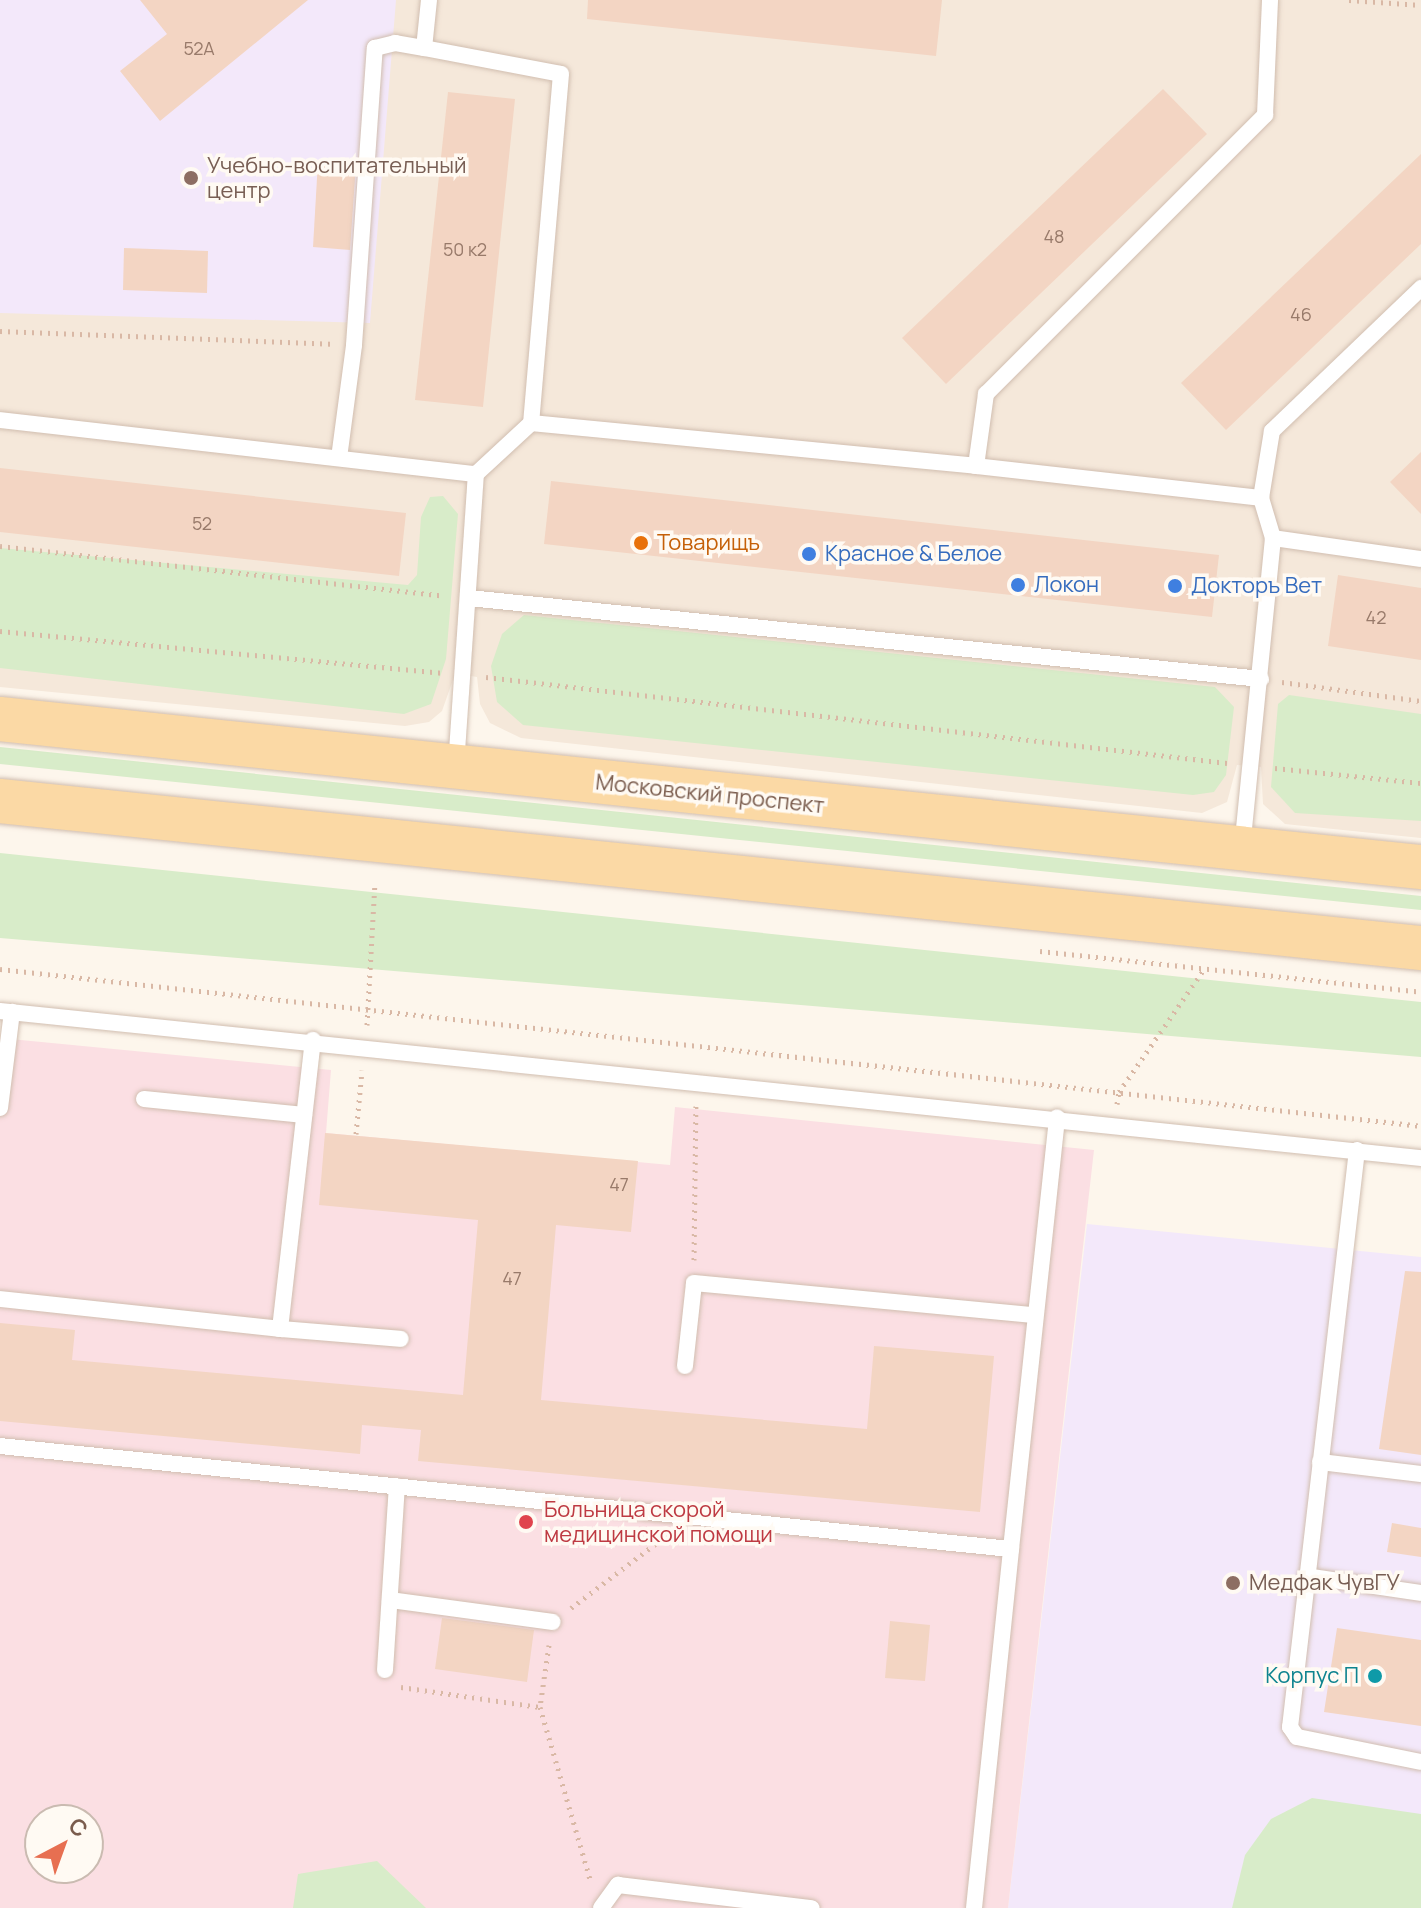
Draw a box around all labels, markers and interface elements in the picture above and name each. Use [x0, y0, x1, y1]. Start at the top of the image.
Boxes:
house number: 52А [183, 37, 215, 59]
place label: Учебно-воспитательный центр [207, 152, 467, 204]
marker: Учебно-воспитательный центр [182, 169, 200, 187]
house number: 48 [1043, 225, 1065, 247]
house number: 50 к2 [443, 238, 487, 260]
house number: 46 [1290, 303, 1312, 325]
house number: 52 [192, 512, 212, 534]
place label: Товарищъ [657, 530, 760, 556]
marker: Товарищъ [632, 534, 650, 552]
place label: Красное & Белое [825, 541, 1002, 567]
marker: Красное & Белое [800, 545, 818, 563]
place label: Локон [1034, 572, 1099, 598]
place label: Докторъ Вет [1191, 573, 1322, 599]
marker: Локон [1009, 576, 1027, 594]
marker: Докторъ Вет [1166, 577, 1184, 595]
house number: 42 [1366, 606, 1386, 628]
street label: Московский проспект [594, 769, 826, 819]
house number: 47 [609, 1173, 629, 1195]
house number: 47 [502, 1267, 522, 1289]
place label: Больница скорой медицинской помощи [544, 1496, 773, 1548]
marker: Больница скорой медицинской помощи [515, 1511, 537, 1533]
place label: Медфак ЧувГУ [1249, 1570, 1400, 1596]
marker: Медфак ЧувГУ [1224, 1574, 1242, 1592]
place label: Корпус П [1265, 1663, 1359, 1689]
marker: Корпус П [1366, 1667, 1384, 1685]
north arrow [24, 1804, 104, 1884]
text: С [62, 1811, 94, 1844]

